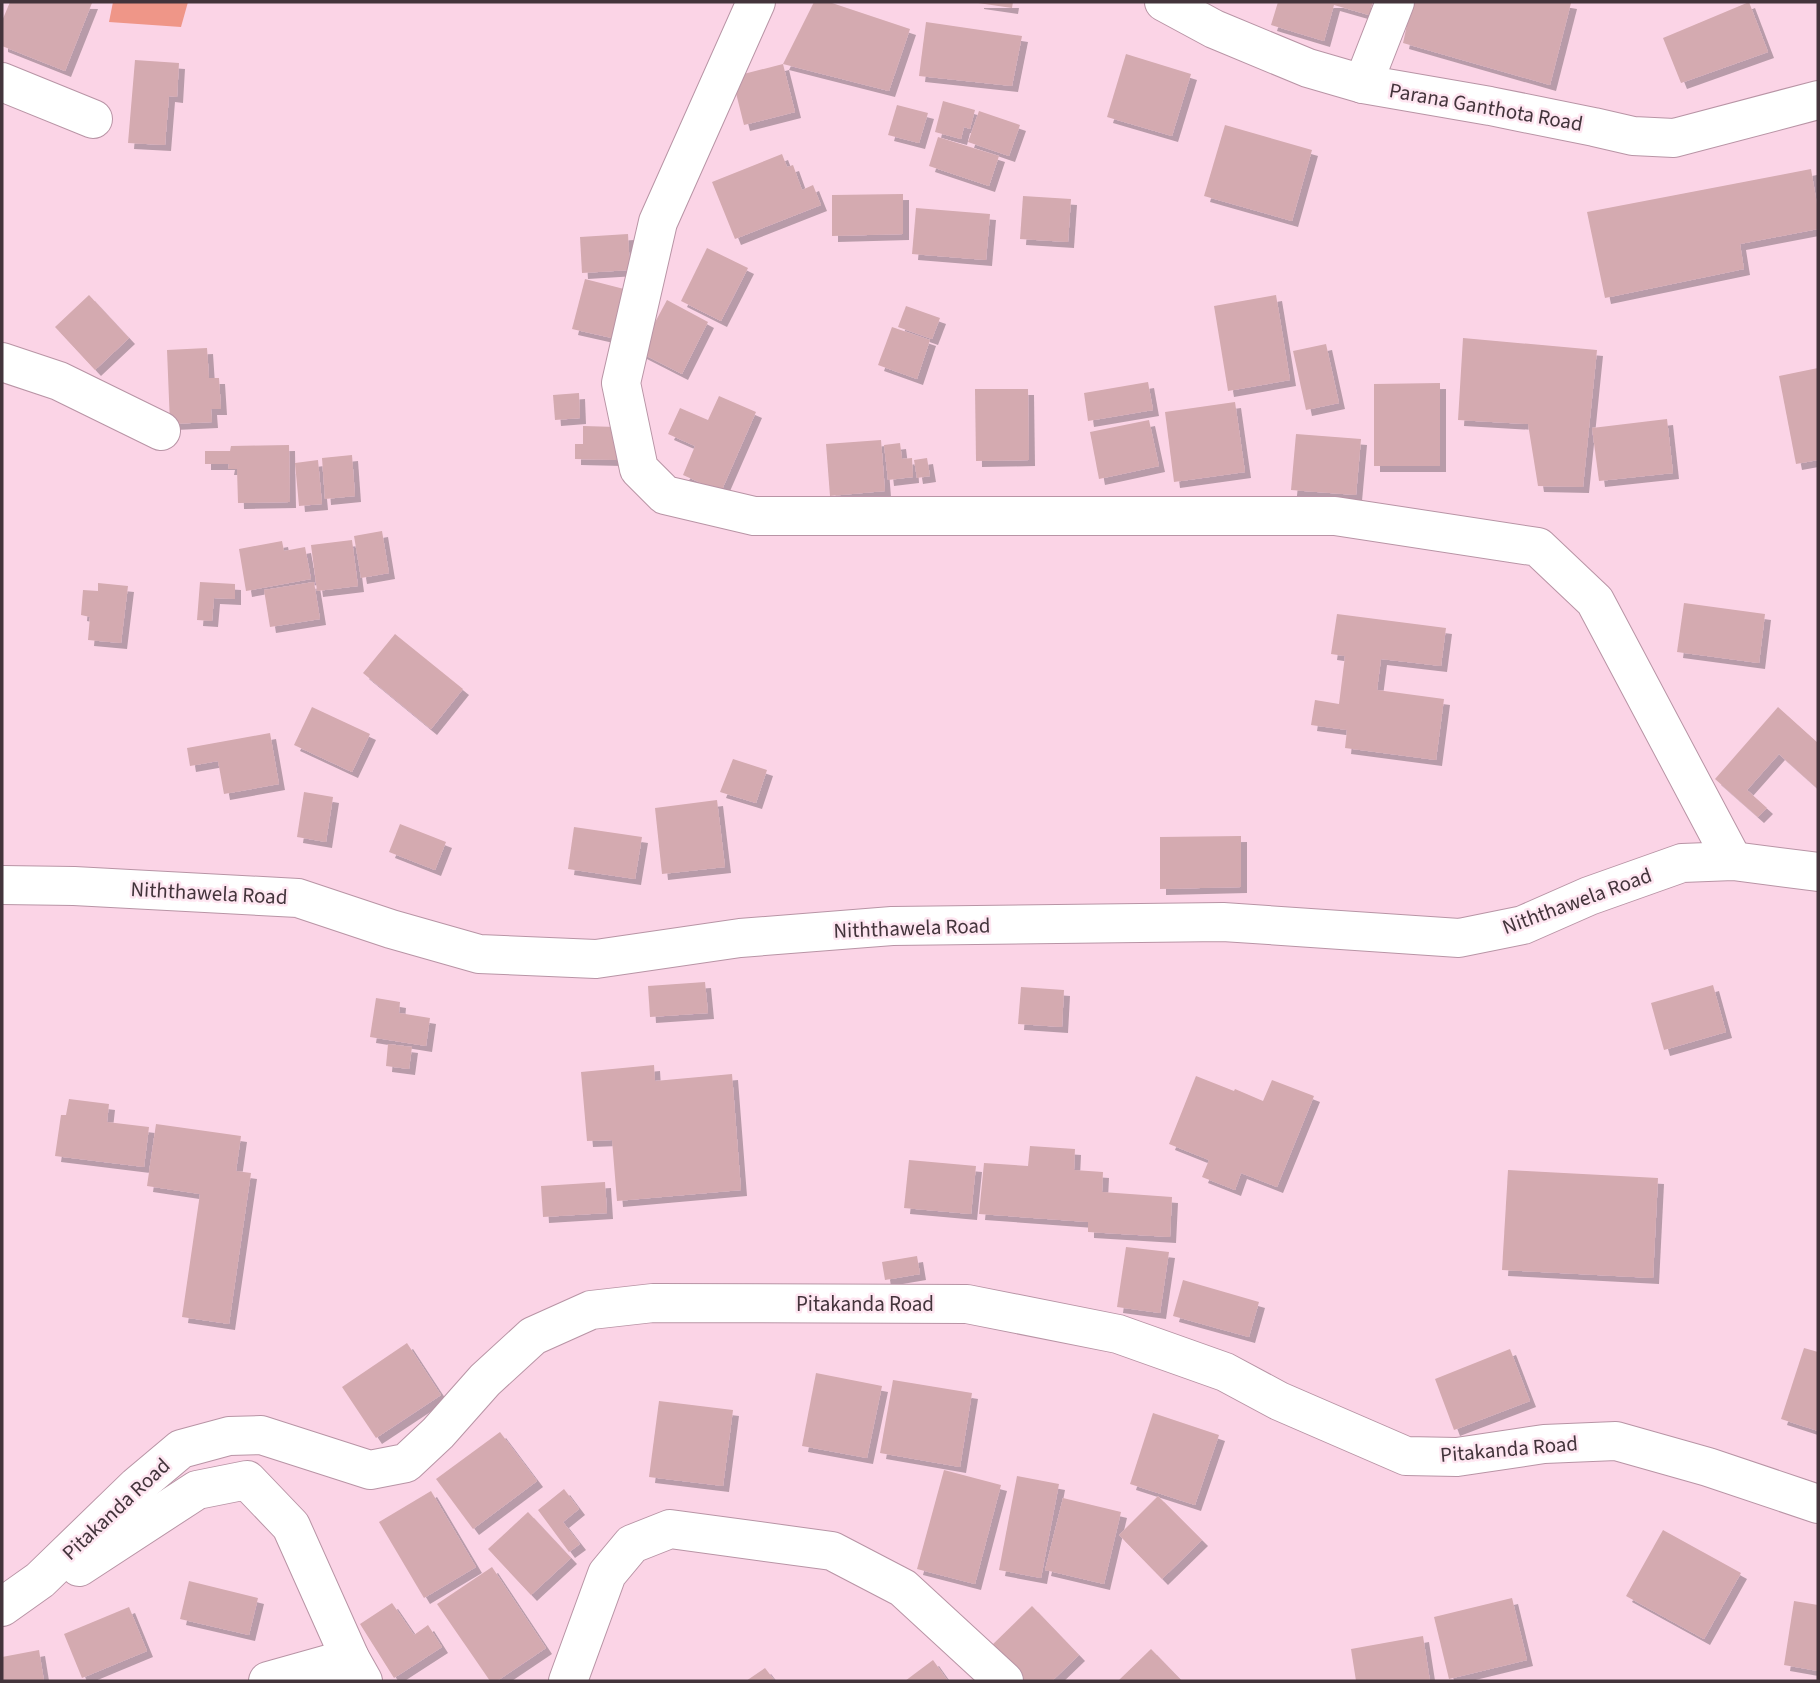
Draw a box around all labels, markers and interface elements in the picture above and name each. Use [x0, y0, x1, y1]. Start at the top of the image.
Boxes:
street label: Parana Ganthota Road [1387, 75, 1585, 139]
street label: Niththawela Road [1498, 860, 1656, 942]
street label: Niththawela Road [130, 874, 288, 912]
street label: Niththawela Road [833, 910, 991, 946]
street label: Pitakanda Road [796, 1289, 934, 1319]
street label: Pitakanda Road [1439, 1428, 1579, 1470]
street label: Pitakanda Road [55, 1451, 177, 1567]

